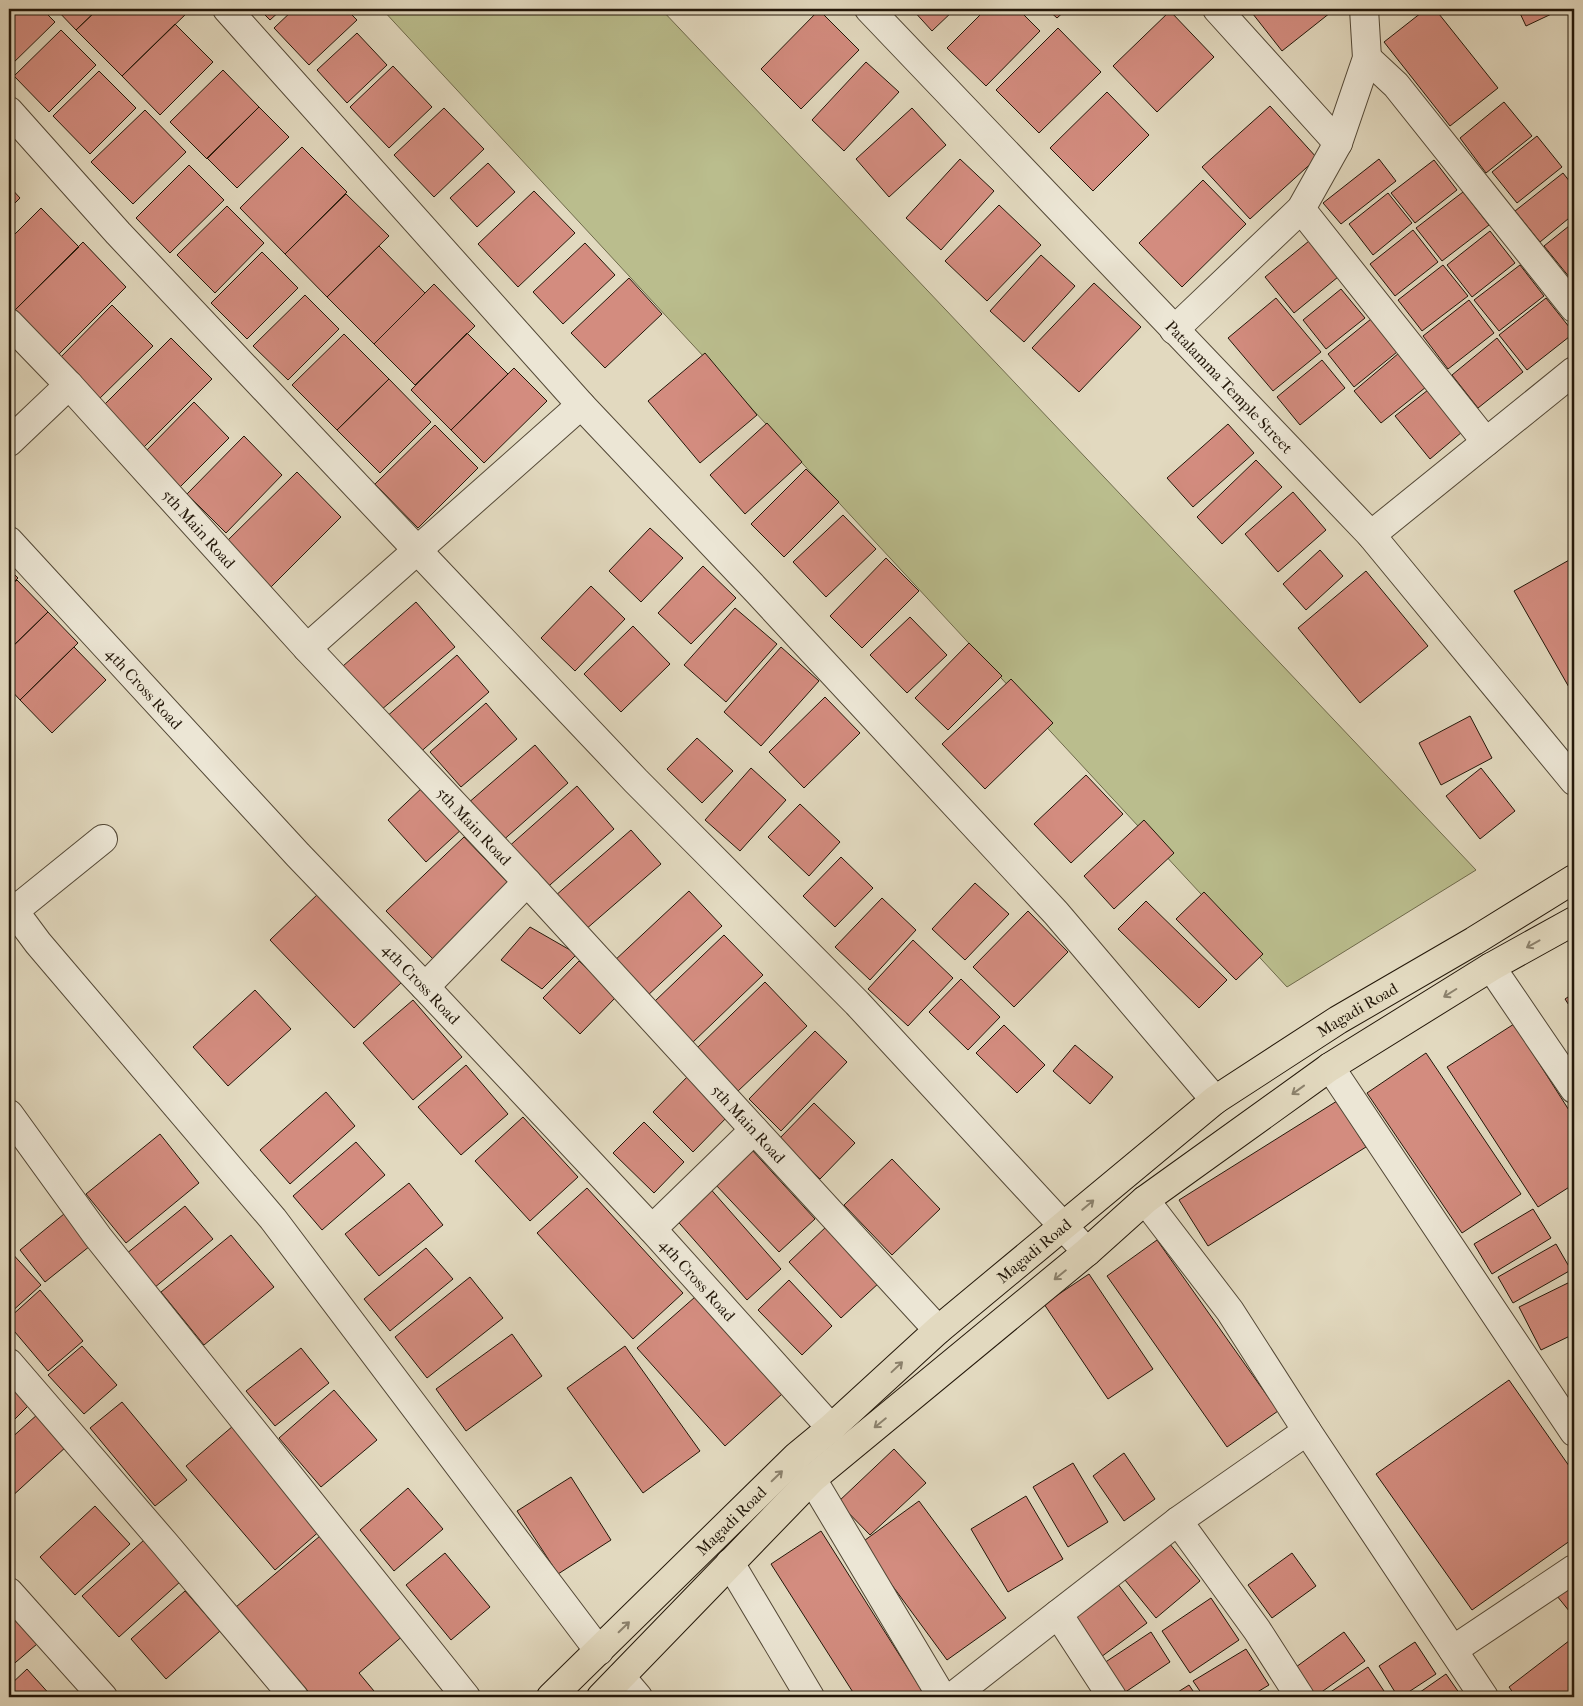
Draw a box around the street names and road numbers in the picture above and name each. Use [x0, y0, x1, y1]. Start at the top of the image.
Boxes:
street label: Patalamma Temple Street [1161, 317, 1297, 458]
street label: 5th Main Road [158, 485, 239, 573]
street label: 4th Cross Road [102, 644, 186, 733]
street label: 5th Main Road [433, 783, 515, 869]
street label: 4th Cross Road [378, 940, 464, 1028]
street label: Magadi Road [1313, 978, 1401, 1041]
street label: 5th Main Road [707, 1081, 789, 1167]
street label: Magadi Road [993, 1214, 1075, 1287]
street label: 4th Cross Road [655, 1235, 739, 1325]
street label: Magadi Road [692, 1482, 771, 1559]

